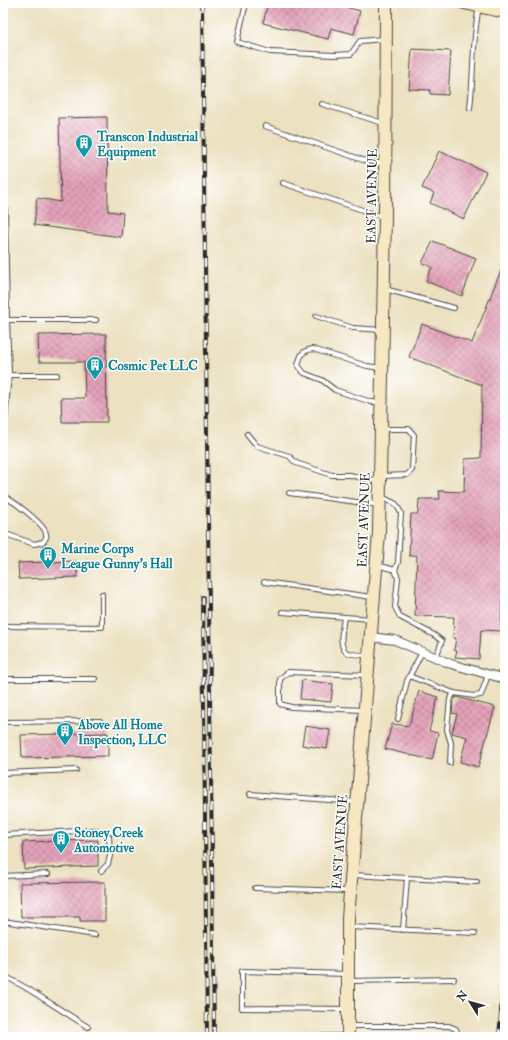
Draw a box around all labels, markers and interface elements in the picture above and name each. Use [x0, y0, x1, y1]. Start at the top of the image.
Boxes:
place label: Transcon Industrial Equipment [96, 129, 199, 161]
building icon: Transcon Industrial Equipment [74, 133, 94, 158]
street label: EAST AVENUE [363, 148, 381, 244]
building icon: Cosmic Pet LLC [85, 355, 105, 380]
place label: Cosmic Pet LLC [108, 358, 198, 374]
street label: EAST AVENUE [354, 472, 374, 568]
place label: Marine Corps League Gunny's Hall [60, 541, 173, 573]
building icon: Marine Corps League Gunny's Hall [38, 545, 58, 570]
place label: Above All Home Inspection, LLC [77, 717, 166, 749]
building icon: Above All Home Inspection, LLC [55, 721, 75, 746]
street label: EAST AVENUE [329, 794, 351, 890]
place label: Stoney Creek Automotive [73, 825, 144, 856]
building icon: Stoney Creek Automotive [51, 829, 71, 854]
north arrow [450, 982, 490, 1022]
text: N [454, 988, 471, 1005]

